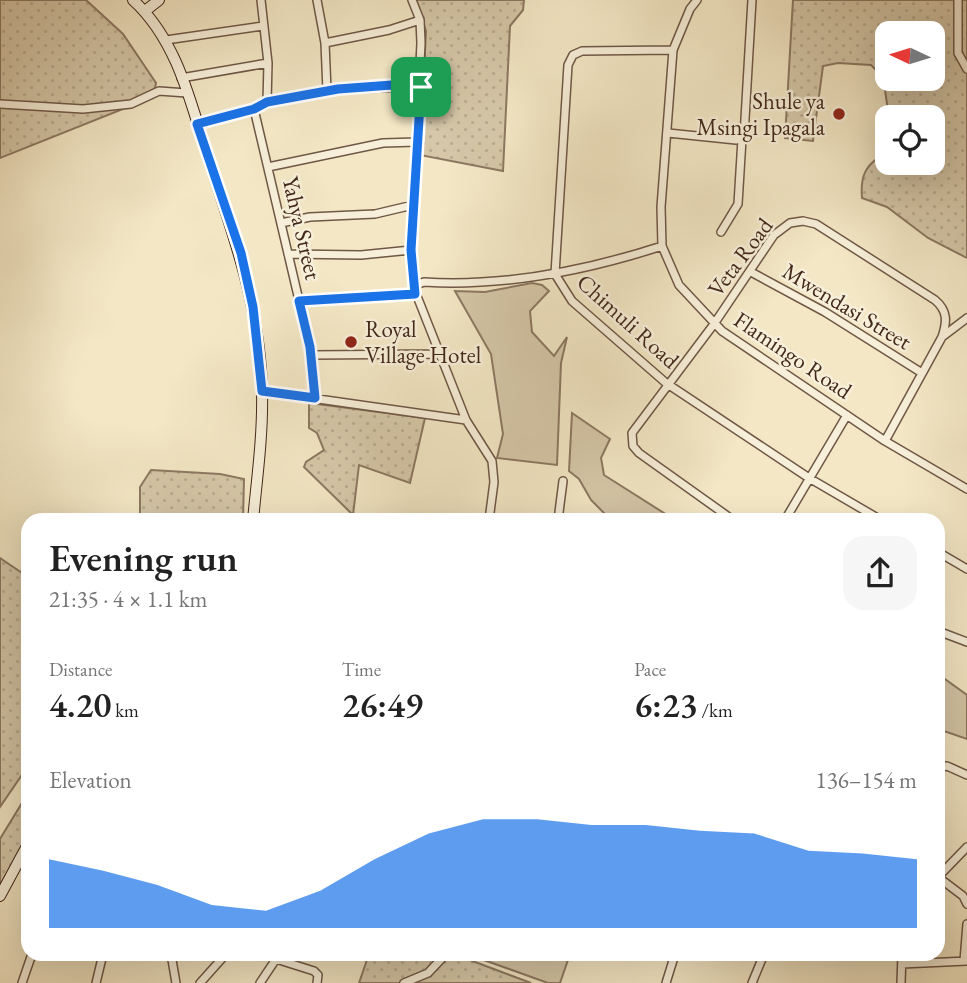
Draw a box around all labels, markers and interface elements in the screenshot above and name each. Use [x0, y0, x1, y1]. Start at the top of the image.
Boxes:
north arrow [875, 21, 945, 91]
map controls [875, 21, 945, 175]
pin [391, 57, 451, 117]
icon: arrive [402, 68, 440, 106]
place label: Shule ya Msingi Ipagala [696, 86, 826, 142]
button: locate [875, 105, 945, 175]
marker: Shule ya Msingi Ipagala [831, 106, 847, 122]
street label: Yahya Street [276, 173, 329, 283]
street label: Veta Road [701, 211, 780, 302]
street label: Mwendasi Street [777, 256, 918, 357]
street label: Chimuli Road [571, 267, 686, 375]
street label: Flamingo Road [728, 304, 858, 406]
place label: Royal Village Hotel [365, 314, 482, 370]
marker: Royal Village Hotel [343, 334, 359, 350]
text: Evening run [49, 533, 238, 582]
button: share [843, 536, 917, 610]
text: 21:35 · 4 × 1.1 km [49, 584, 207, 614]
text: Distance [49, 657, 112, 682]
text: Time [342, 657, 381, 682]
text: Pace [634, 657, 666, 682]
text: 4.20 [49, 682, 111, 727]
text: 26:49 [342, 682, 423, 727]
text: 6:23 [634, 682, 698, 727]
text: km [111, 698, 139, 723]
text: /km [698, 698, 733, 723]
text: Elevation [49, 765, 132, 795]
text: 136–154 m [816, 765, 917, 795]

